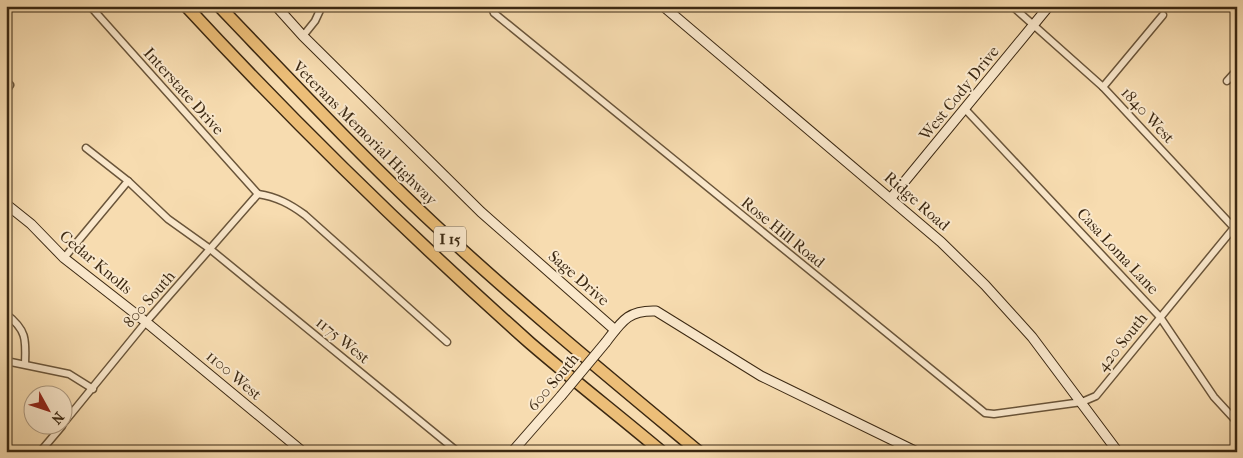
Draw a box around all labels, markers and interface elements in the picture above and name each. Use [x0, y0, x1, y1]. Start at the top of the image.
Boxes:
street label: West Cody Drive [914, 42, 1003, 145]
street label: Interstate Drive [140, 43, 228, 139]
street label: Veterans Memorial Highway [288, 56, 441, 209]
street label: 1840 West [1117, 83, 1179, 147]
street label: Ridge Road [880, 167, 954, 235]
street label: Rose Hill Road [737, 193, 829, 272]
street label: Casa Loma Lane [1073, 204, 1163, 298]
street label: Cedar Knolls [56, 226, 136, 298]
road number: I 15 [434, 226, 466, 252]
street label: Sage Drive [545, 246, 613, 310]
street label: 800 South [119, 267, 179, 331]
street label: 420 South [1093, 309, 1151, 375]
street label: 1175 West [312, 313, 374, 368]
street label: 1100 West [202, 346, 266, 404]
street label: 600 South [523, 349, 583, 415]
north arrow [22, 386, 72, 436]
text: N [47, 409, 68, 428]

